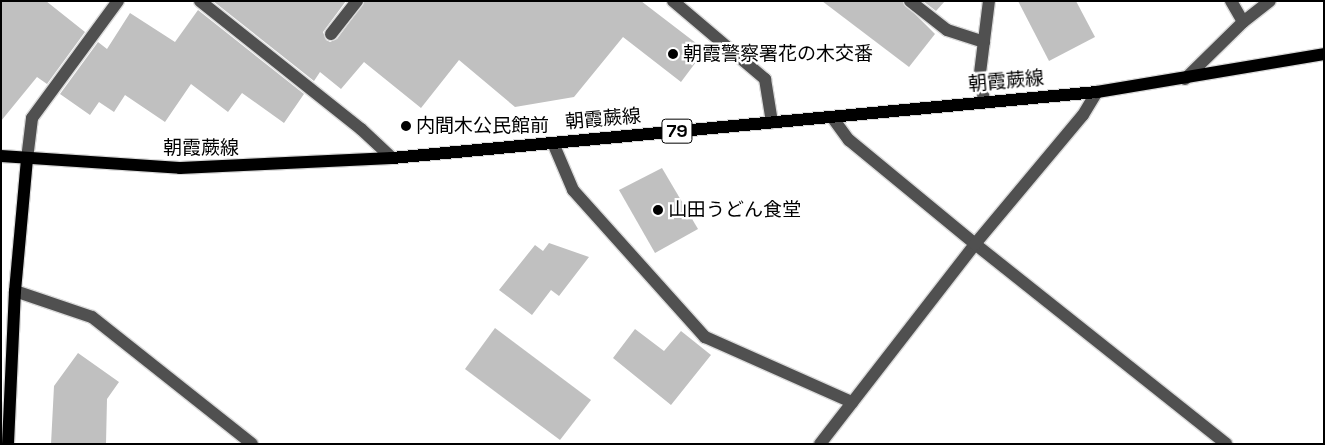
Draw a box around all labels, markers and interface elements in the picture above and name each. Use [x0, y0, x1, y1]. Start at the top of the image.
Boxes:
place label: 朝霞警察署花の木交番 [683, 43, 873, 65]
marker: 朝霞警察署花の木交番 [667, 48, 679, 60]
street label: 朝霞蕨線 [967, 66, 1045, 96]
street label: 朝霞蕨線 [564, 104, 642, 134]
place label: 内間木公民館前 [416, 115, 549, 137]
road number: 79 [661, 115, 693, 146]
marker: 内間木公民館前 [400, 120, 412, 132]
street label: 朝霞蕨線 [163, 137, 239, 159]
place label: 山田うどん食堂 [668, 199, 801, 221]
marker: 山田うどん食堂 [652, 204, 664, 216]

